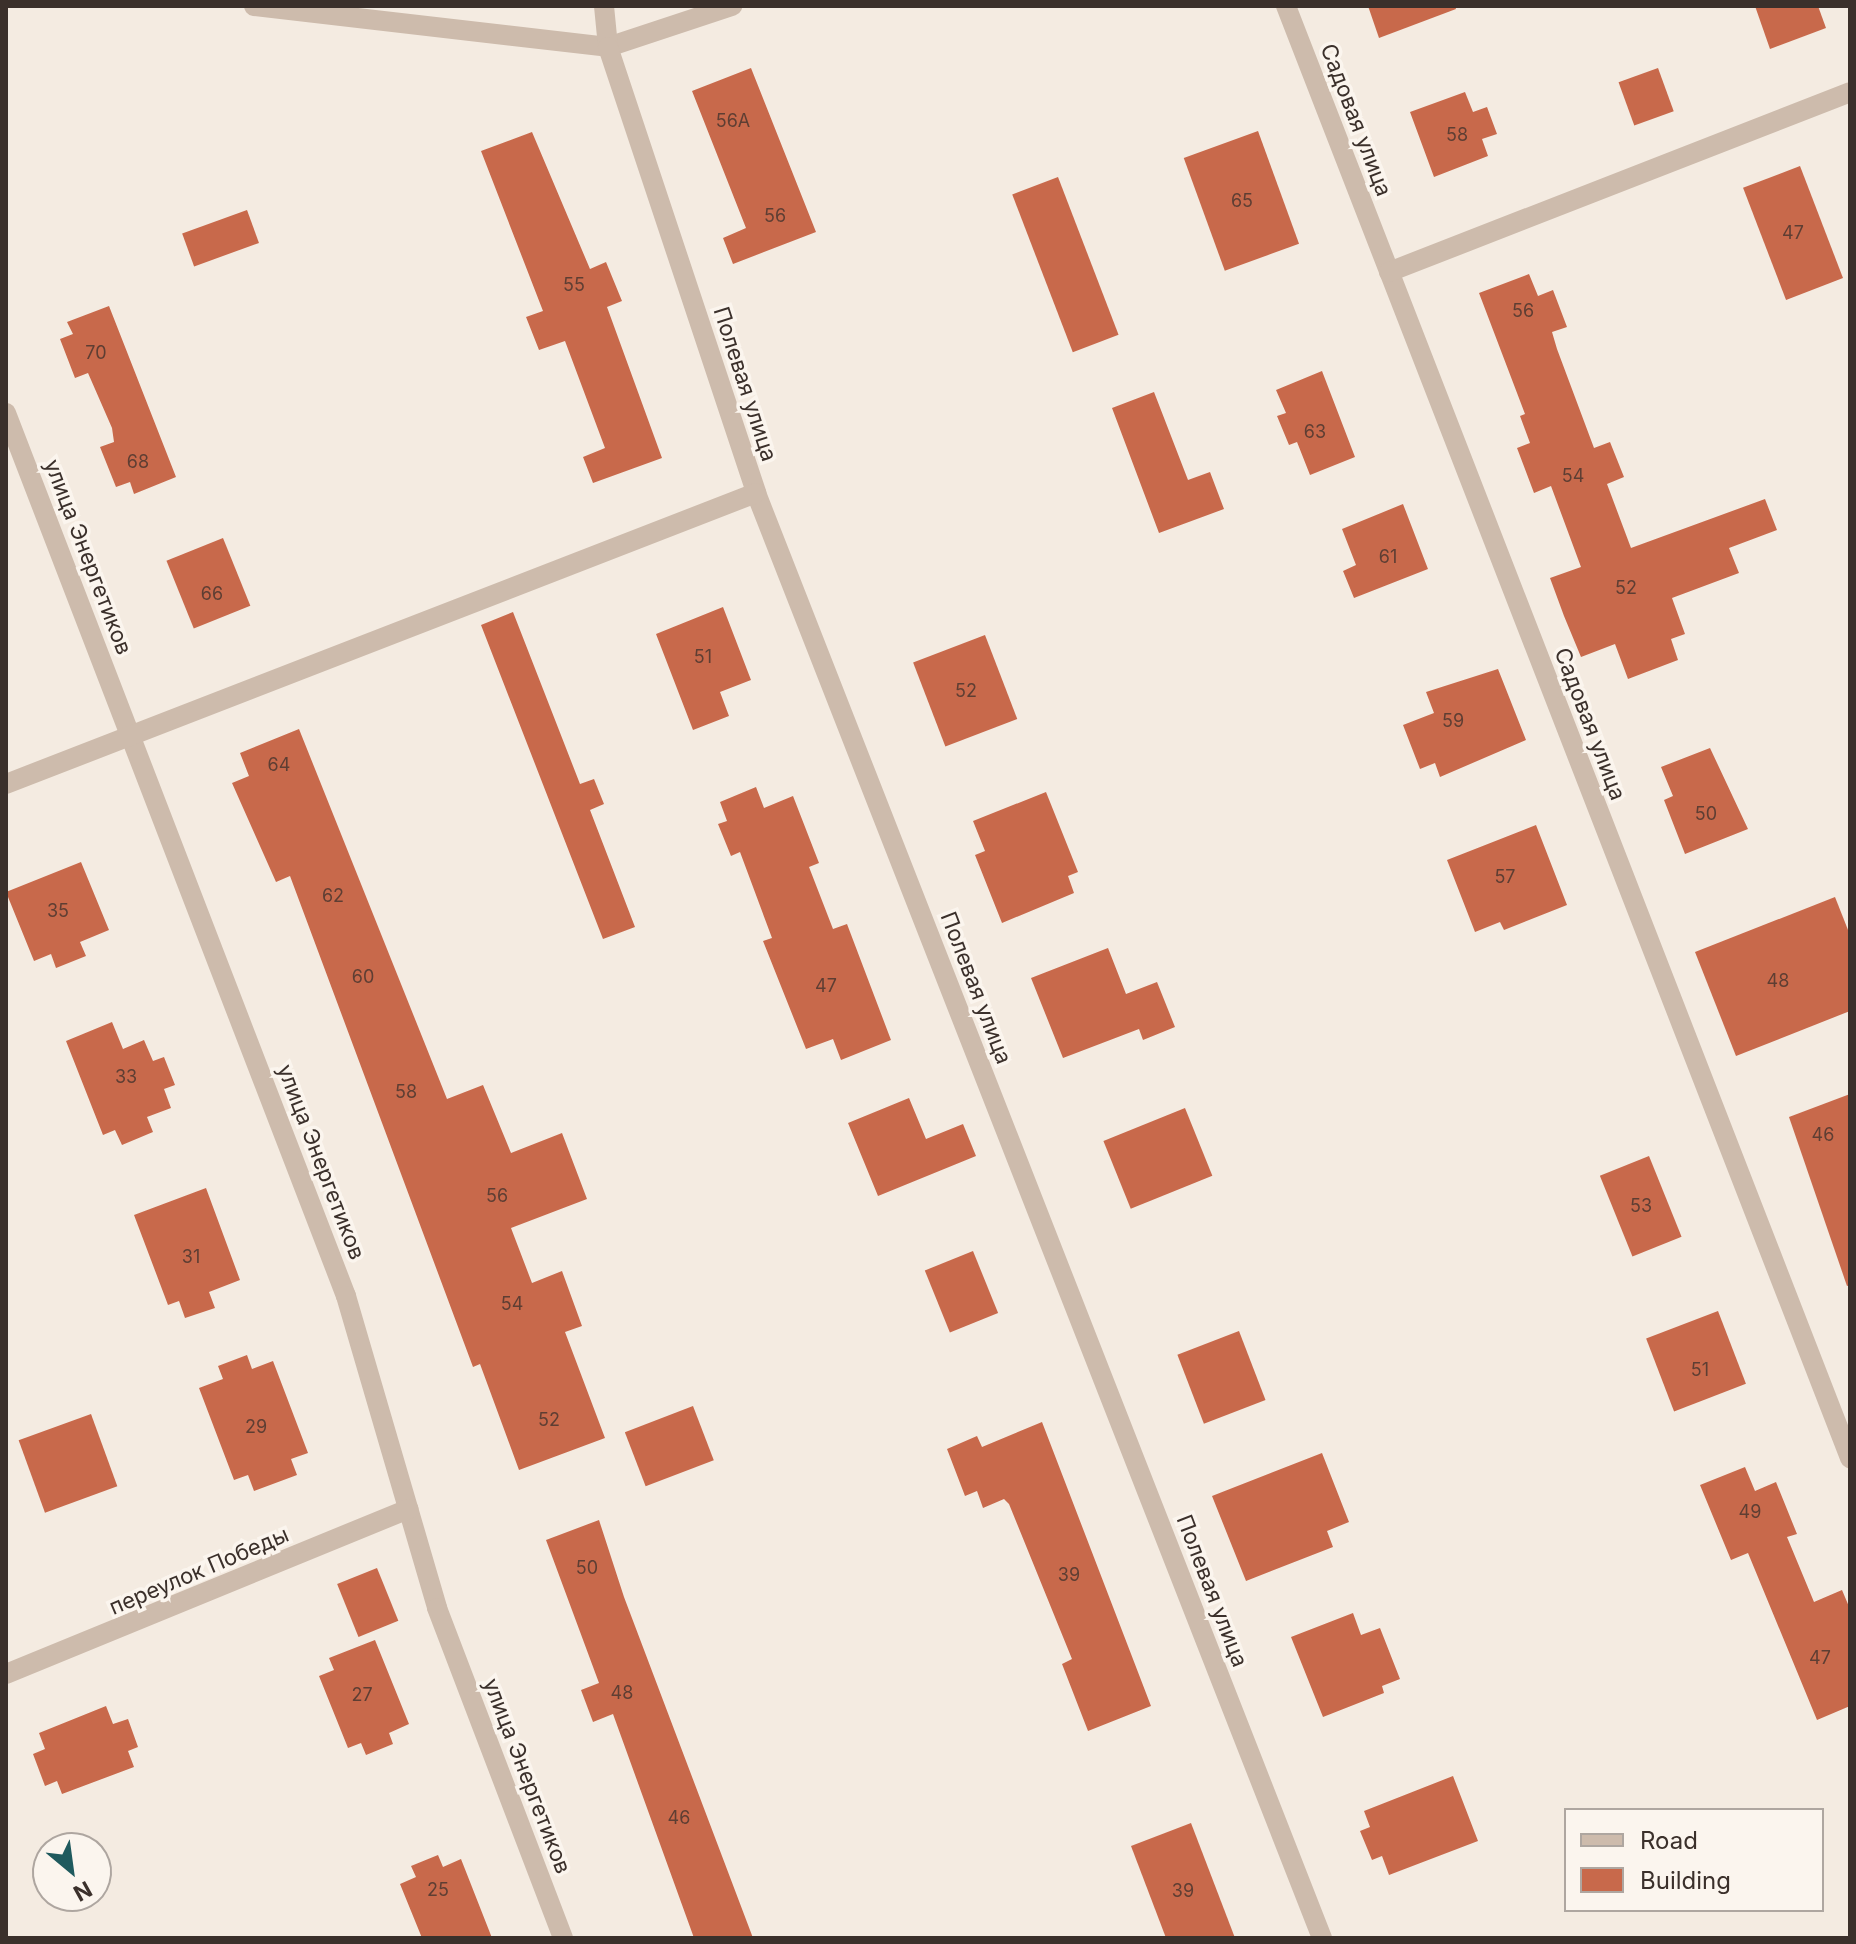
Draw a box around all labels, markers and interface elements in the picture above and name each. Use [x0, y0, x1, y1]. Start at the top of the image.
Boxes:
street label: Садовая улица [1315, 40, 1397, 200]
house number: 56А [716, 110, 750, 132]
house number: 58 [1446, 124, 1468, 146]
house number: 65 [1231, 190, 1253, 212]
house number: 56 [764, 205, 786, 227]
house number: 47 [1782, 222, 1804, 244]
house number: 55 [563, 274, 585, 296]
house number: 56 [1512, 300, 1534, 322]
street label: Полевая улица [708, 304, 782, 464]
house number: 70 [85, 342, 107, 364]
house number: 63 [1304, 421, 1326, 443]
house number: 68 [127, 451, 149, 473]
street label: улица Энергетиков [39, 456, 137, 658]
house number: 54 [1562, 465, 1584, 487]
house number: 61 [1379, 546, 1397, 568]
house number: 52 [1615, 577, 1637, 599]
house number: 66 [201, 583, 223, 605]
street label: Садовая улица [1549, 644, 1631, 804]
house number: 51 [694, 646, 712, 668]
house number: 52 [955, 680, 977, 702]
house number: 59 [1442, 710, 1464, 732]
house number: 64 [268, 754, 290, 776]
house number: 50 [1695, 803, 1717, 825]
house number: 57 [1494, 866, 1516, 888]
house number: 62 [322, 885, 344, 907]
house number: 35 [47, 900, 69, 922]
street label: Полевая улица [935, 908, 1017, 1068]
house number: 60 [352, 966, 374, 988]
house number: 48 [1767, 970, 1789, 992]
house number: 47 [815, 975, 837, 997]
street label: улица Энергетиков [272, 1061, 370, 1263]
house number: 33 [115, 1066, 137, 1088]
house number: 58 [395, 1081, 417, 1103]
house number: 46 [1812, 1124, 1834, 1146]
house number: 56 [486, 1185, 508, 1207]
house number: 53 [1630, 1195, 1652, 1217]
house number: 31 [182, 1246, 200, 1268]
house number: 54 [501, 1293, 523, 1315]
house number: 51 [1691, 1359, 1709, 1381]
house number: 52 [538, 1409, 560, 1431]
house number: 29 [245, 1416, 267, 1438]
house number: 49 [1739, 1501, 1761, 1523]
street label: Полевая улица [1171, 1511, 1253, 1671]
street label: переулок Победы [105, 1521, 293, 1621]
house number: 50 [576, 1557, 598, 1579]
house number: 39 [1058, 1564, 1080, 1586]
house number: 47 [1809, 1647, 1831, 1669]
street label: улица Энергетиков [478, 1675, 576, 1877]
house number: 48 [611, 1682, 633, 1704]
house number: 27 [351, 1684, 373, 1706]
house number: 46 [668, 1807, 690, 1829]
legend [1564, 1808, 1824, 1912]
text: Road [1640, 1826, 1698, 1855]
north arrow [32, 1832, 112, 1912]
text: Building [1640, 1866, 1731, 1895]
text: N [69, 1876, 96, 1907]
house number: 25 [427, 1879, 449, 1901]
house number: 39 [1172, 1880, 1194, 1902]

